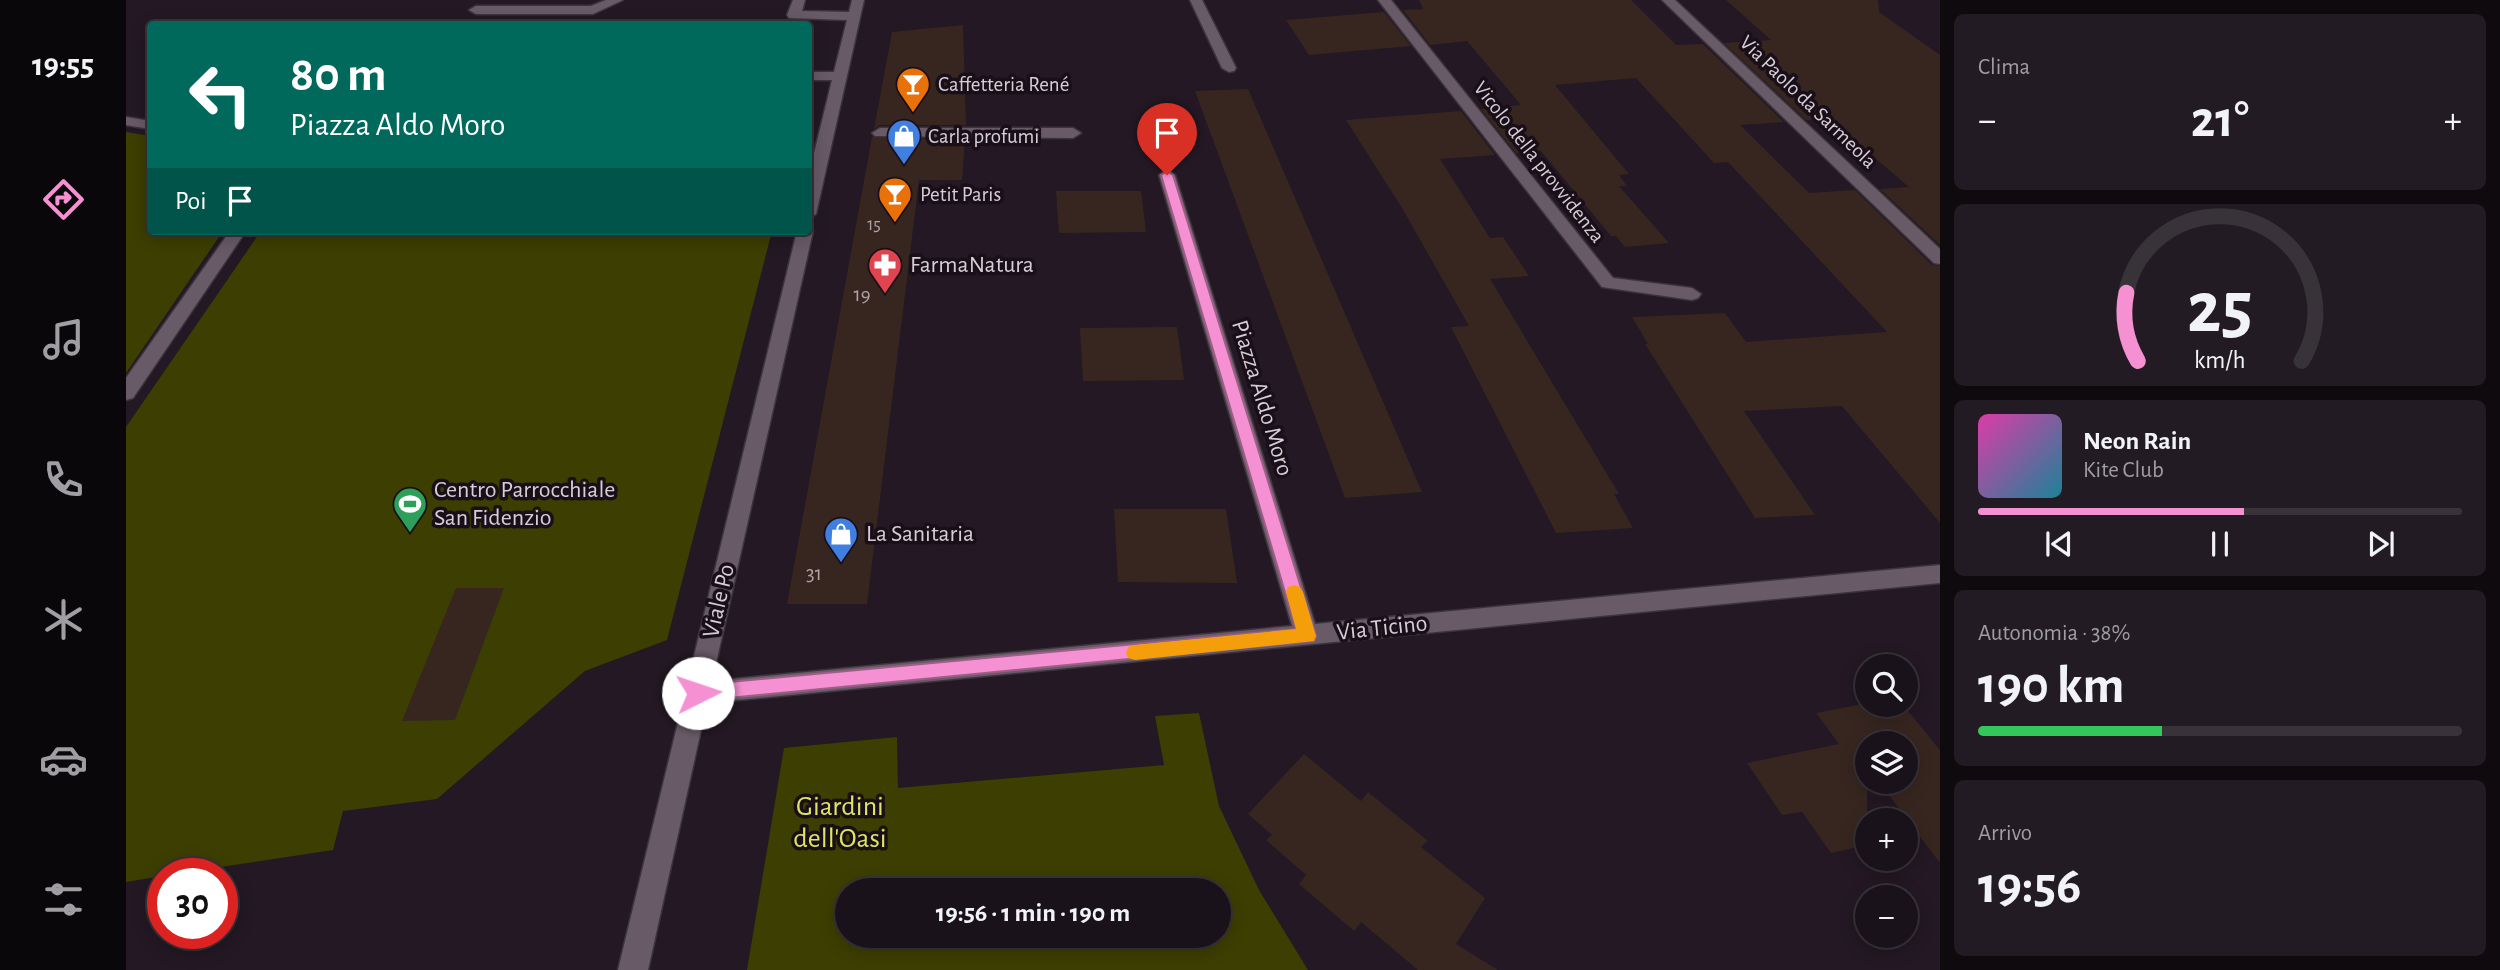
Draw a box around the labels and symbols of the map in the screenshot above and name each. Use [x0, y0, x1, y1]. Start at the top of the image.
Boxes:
street label: Via Paolo da Sarmeola [1736, 32, 1881, 173]
bar icon: Caffetteria René [894, 65, 932, 114]
place label: Caffetteria René [938, 74, 1069, 95]
street label: Vicolo della provvidenza [1470, 77, 1608, 247]
pin [1137, 103, 1197, 175]
shop icon: Carla profumi [885, 117, 923, 166]
place label: Carla profumi [928, 126, 1039, 147]
bar icon: Petit Paris [876, 175, 914, 224]
place label: Petit Paris [920, 184, 1001, 205]
house number: 15 [867, 216, 881, 234]
pharmacy icon: FarmaNatura [866, 246, 904, 295]
place label: FarmaNatura [910, 253, 1034, 277]
house number: 19 [853, 284, 871, 305]
street label: Piazza Aldo Moro [1227, 317, 1297, 479]
place label: Centro Parrocchiale San Fidenzio [434, 478, 615, 530]
sports icon: Centro Parrocchiale San Fidenzio [391, 485, 429, 534]
shop icon: La Sanitaria [822, 515, 860, 564]
place label: La Sanitaria [866, 522, 974, 546]
street label: Viale Po [699, 562, 739, 640]
house number: 31 [806, 563, 822, 584]
street label: Via Ticino [1335, 611, 1429, 645]
position arrow [661, 656, 735, 730]
park label: Giardini dell'Oasi [793, 793, 887, 853]
speed limit sign: 30 [147, 858, 238, 949]

